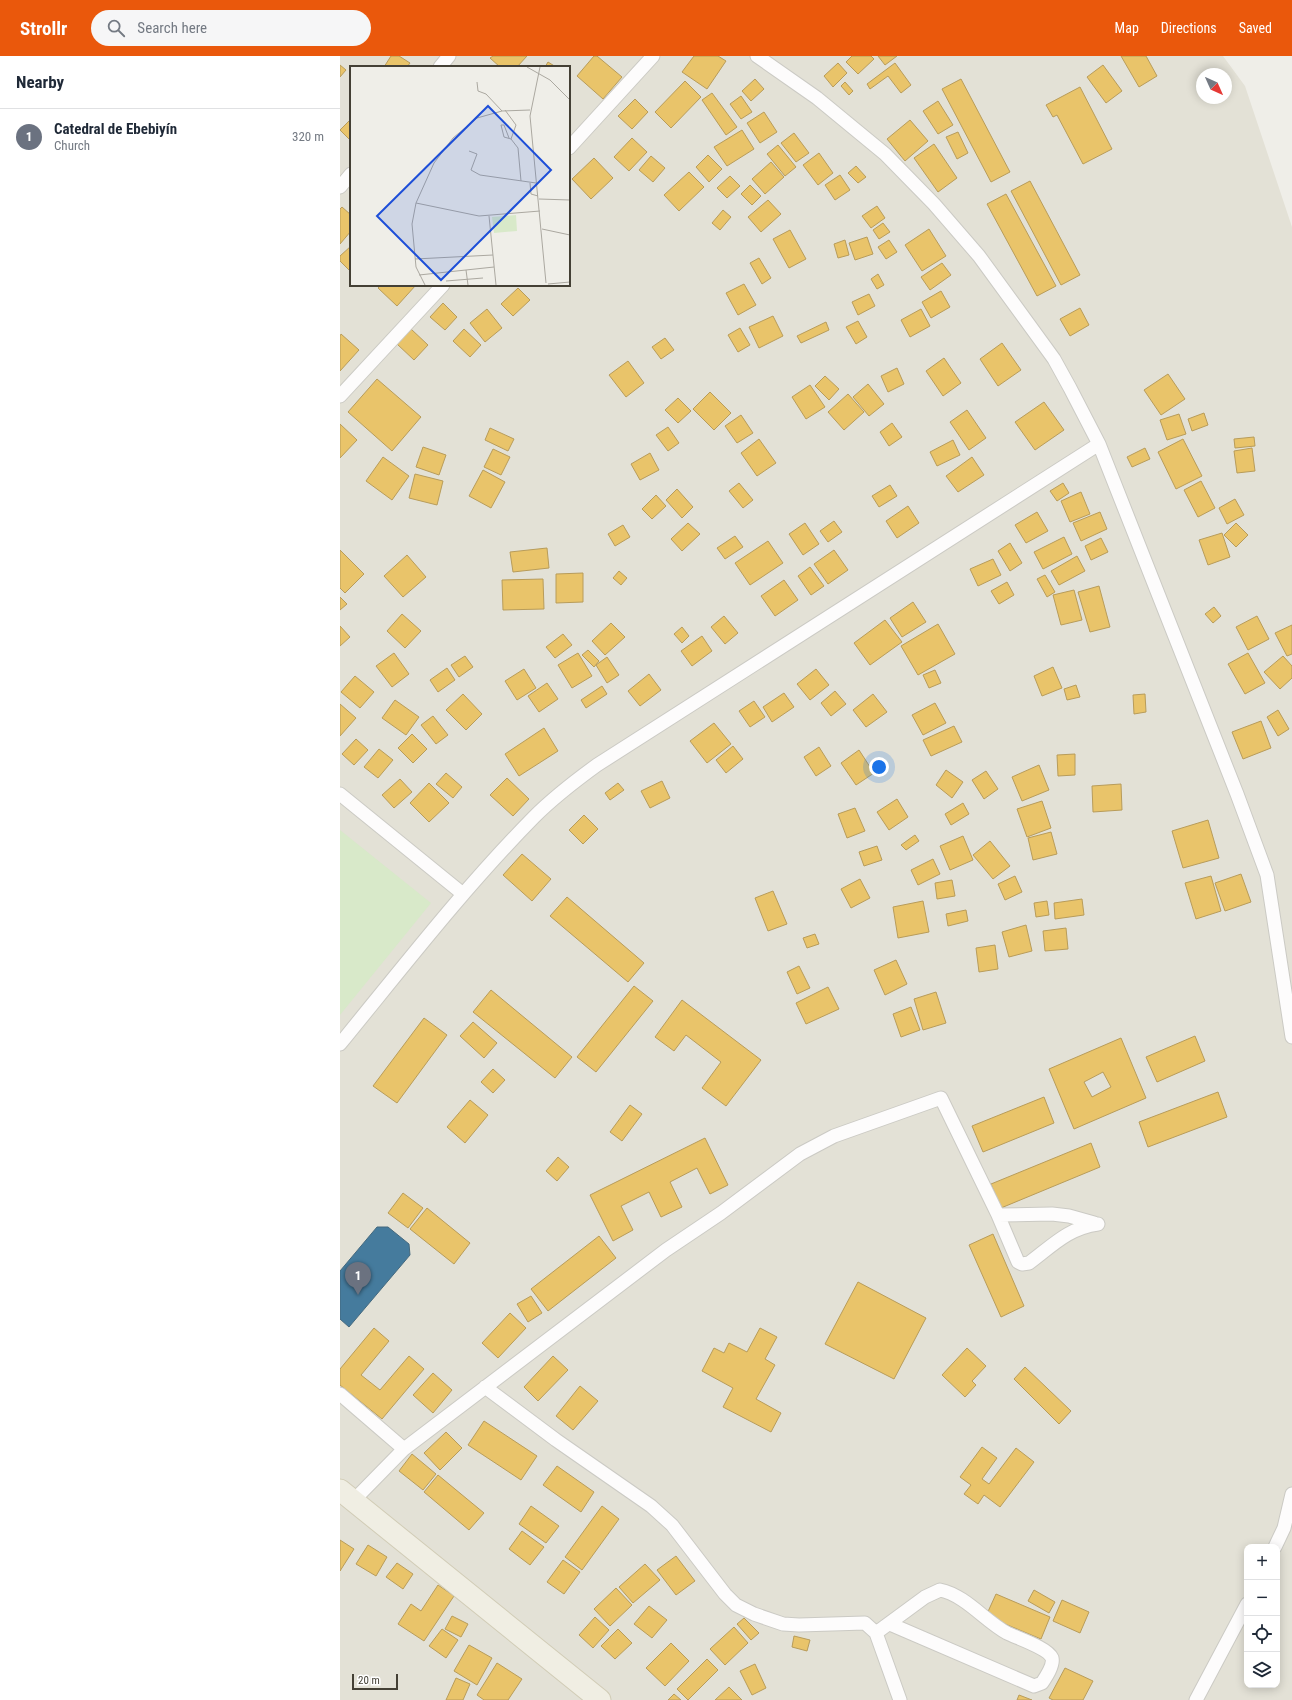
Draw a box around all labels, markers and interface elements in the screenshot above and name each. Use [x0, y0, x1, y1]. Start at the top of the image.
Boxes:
search box [91, 10, 371, 46]
text: Strollr [20, 17, 67, 40]
icon: search [105, 17, 127, 39]
text: Search here [137, 19, 207, 37]
text: Map [1115, 20, 1139, 36]
text: Directions [1161, 20, 1217, 36]
text: Saved [1239, 20, 1272, 36]
inset map [350, 66, 570, 286]
north arrow [1196, 68, 1232, 104]
text: Nearby [16, 72, 64, 92]
text: Catedral de Ebebiyín [54, 120, 177, 138]
text: 1 [26, 129, 32, 144]
text: 320 m [292, 129, 324, 144]
text: Church [54, 138, 90, 153]
your location [869, 757, 889, 777]
pin: 1 [345, 1262, 371, 1295]
map controls [1244, 1544, 1280, 1688]
button: + [1244, 1544, 1280, 1580]
button: − [1244, 1580, 1280, 1616]
button: locate [1244, 1616, 1280, 1652]
button: layers [1244, 1652, 1280, 1688]
scale bar [352, 1672, 398, 1691]
text: 20 m [358, 1674, 380, 1687]

